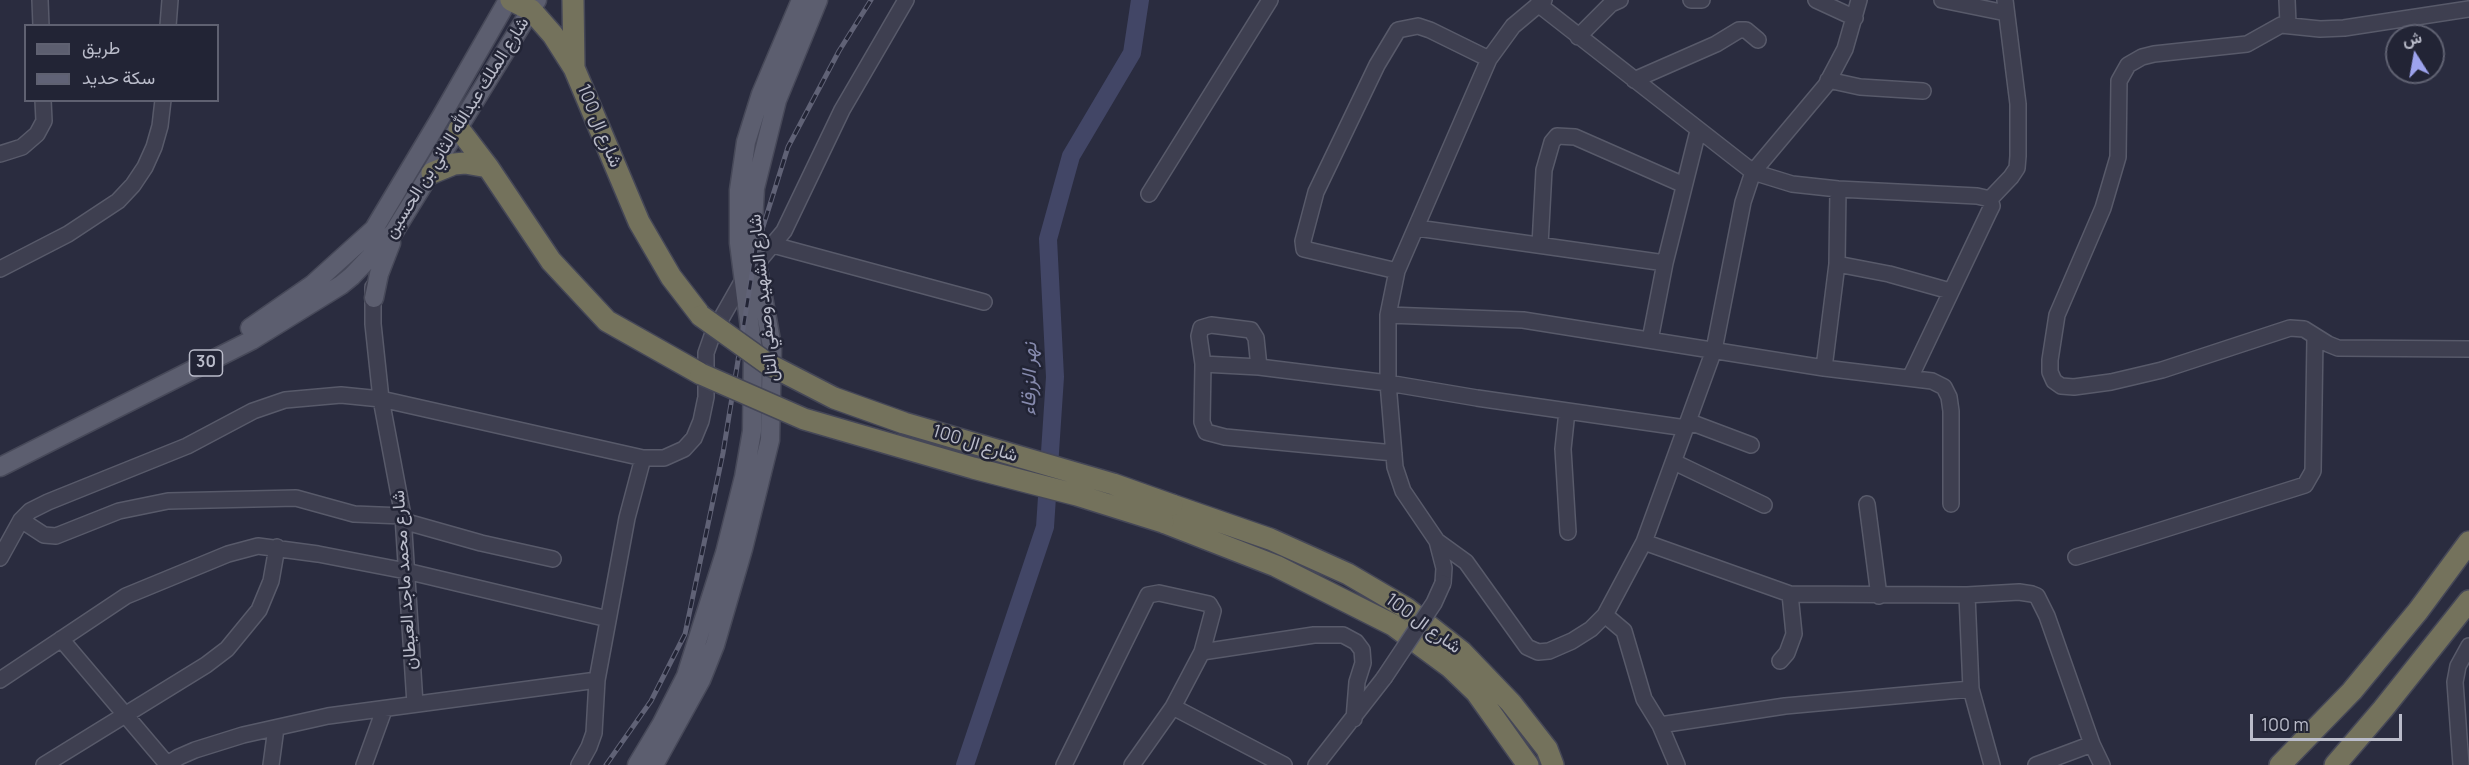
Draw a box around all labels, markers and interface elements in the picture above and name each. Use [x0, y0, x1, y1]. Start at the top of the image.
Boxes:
street label: شارع الملك عبدالله الثاني بن الحسين [380, 13, 534, 243]
legend [24, 24, 219, 102]
north arrow [2385, 24, 2445, 84]
text: ش [2400, 26, 2423, 51]
text: طريق [82, 35, 120, 59]
text: سكة حديد [82, 65, 155, 89]
street label: شارع ال 100 [572, 81, 626, 171]
street label: شارع الشهيد وصفي التل [744, 213, 784, 383]
water label: نهر الزرقاء [1017, 342, 1043, 416]
road number: 30 [190, 350, 222, 376]
street label: شارع ال 100 [930, 421, 1020, 467]
street label: شارع محمد ماجد العيطان [388, 490, 422, 670]
street label: شارع ال 100 [1381, 589, 1465, 659]
scale bar [2253, 702, 2404, 740]
text: 100 m [2261, 712, 2309, 736]

